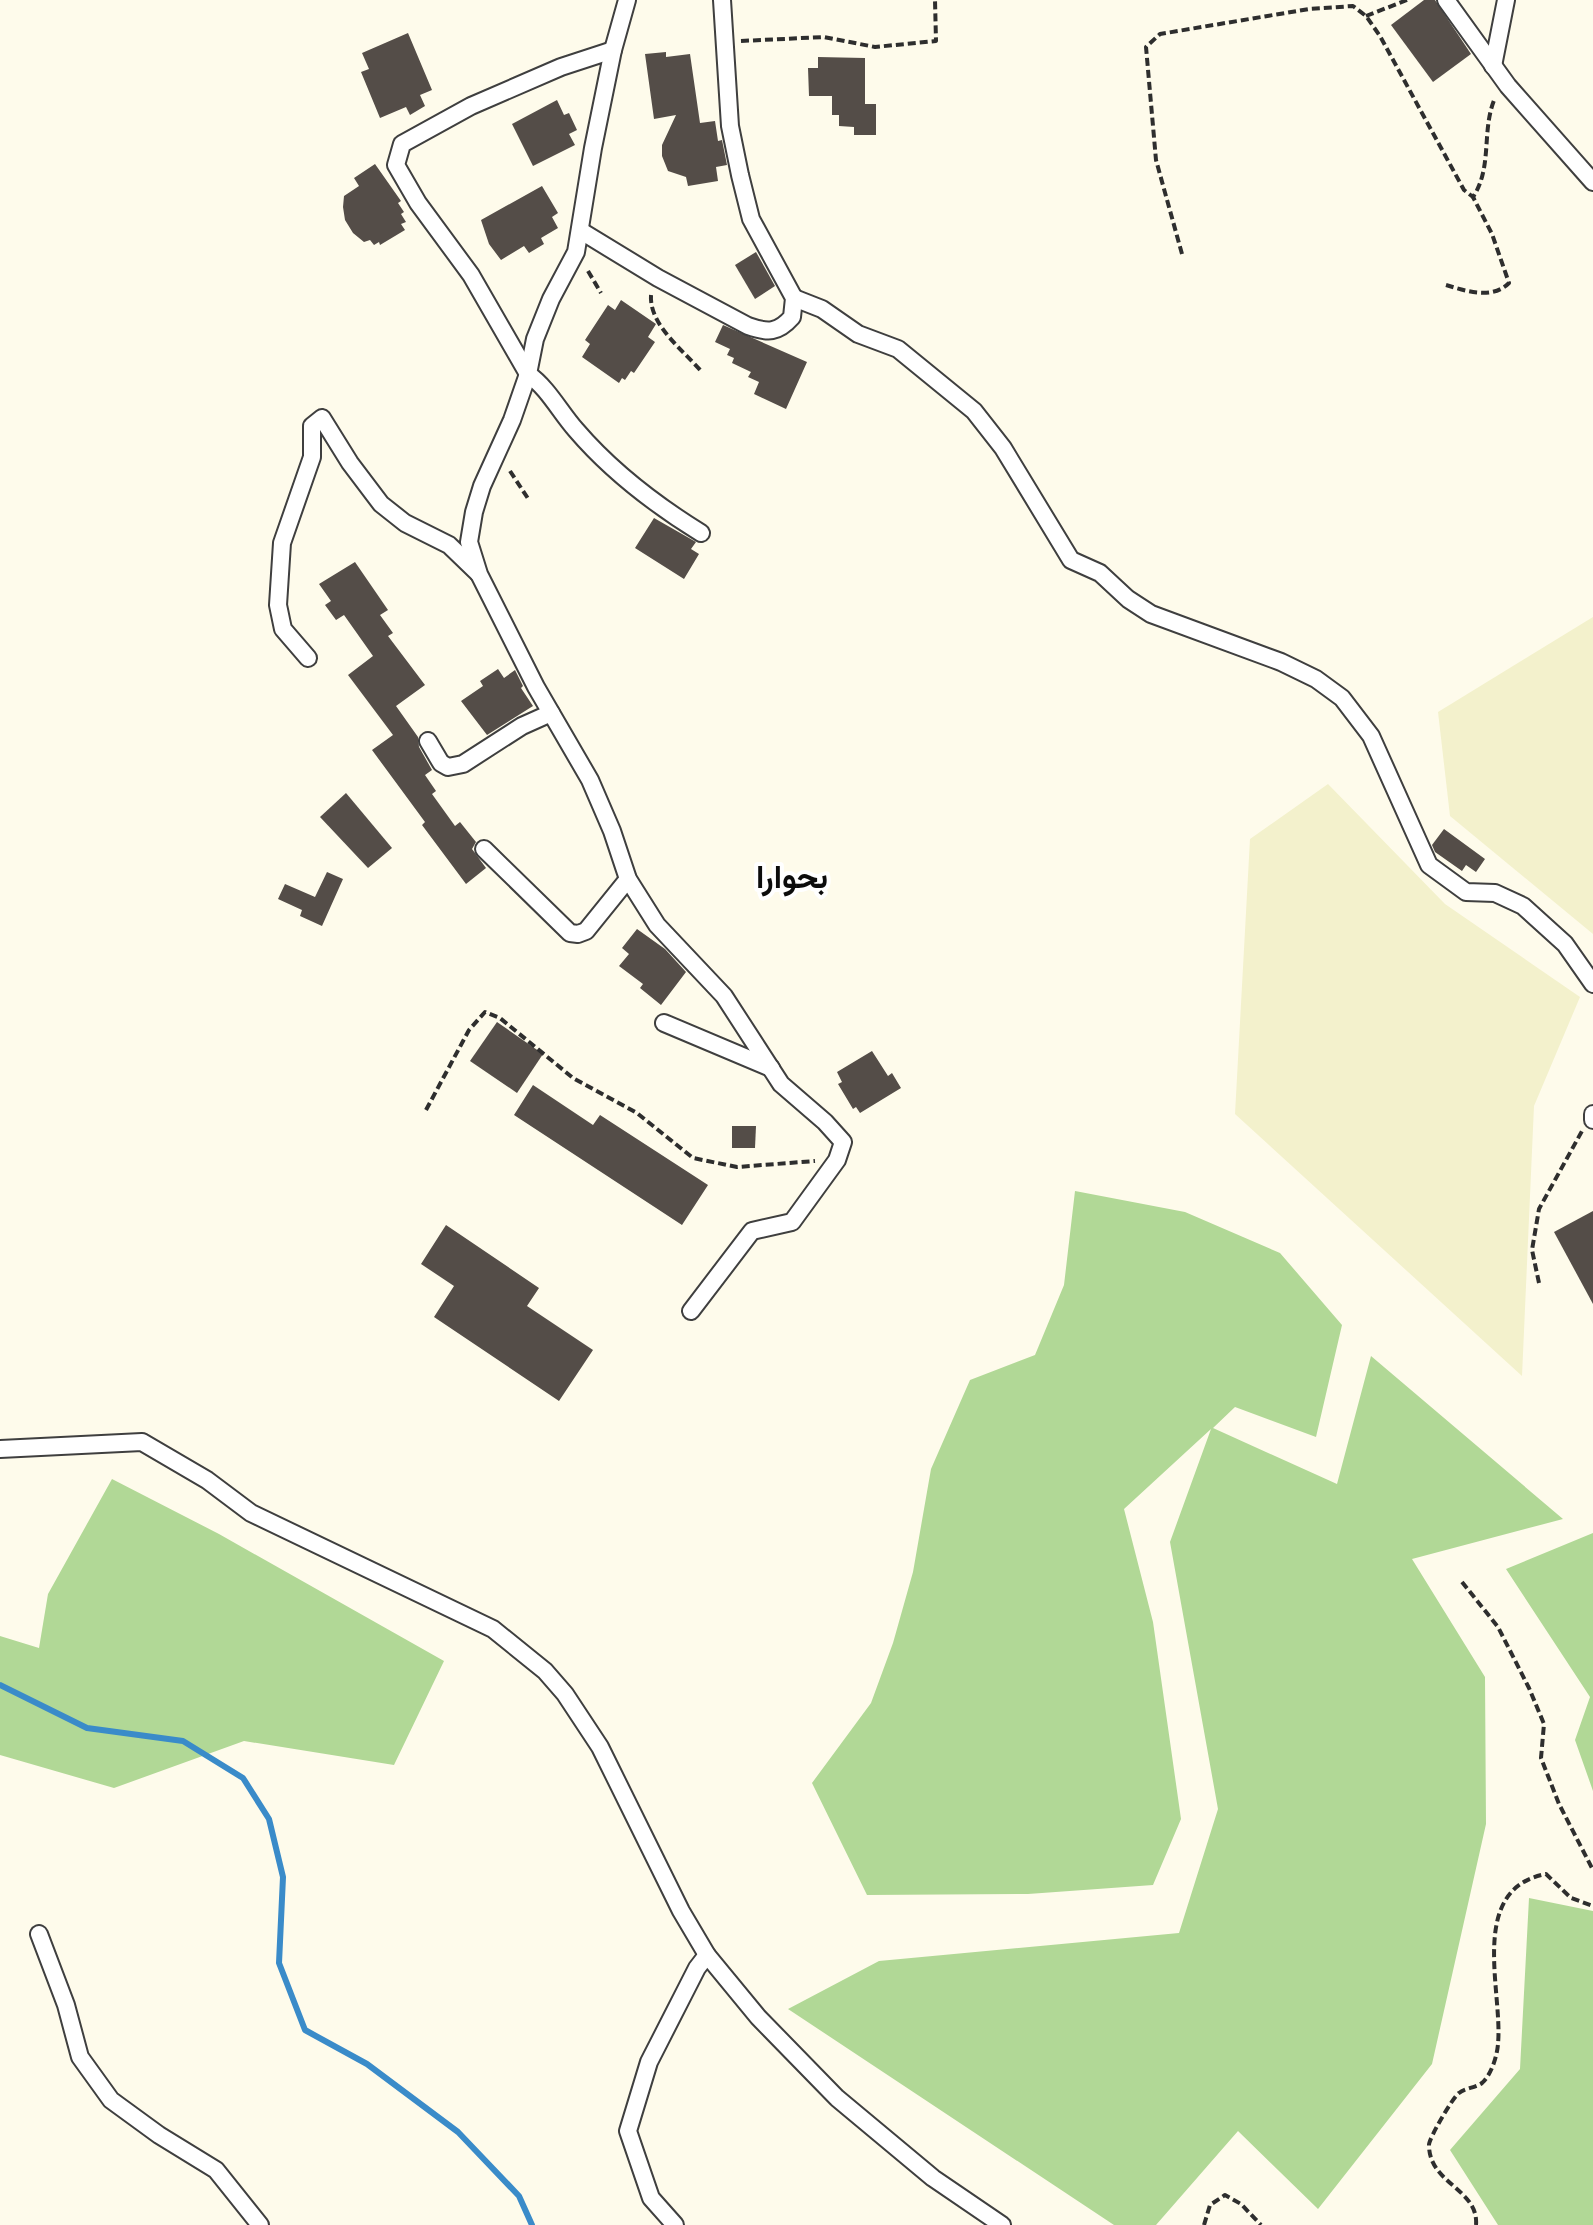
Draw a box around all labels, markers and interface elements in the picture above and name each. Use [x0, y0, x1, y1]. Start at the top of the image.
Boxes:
district label: بحوارا [756, 854, 828, 903]

